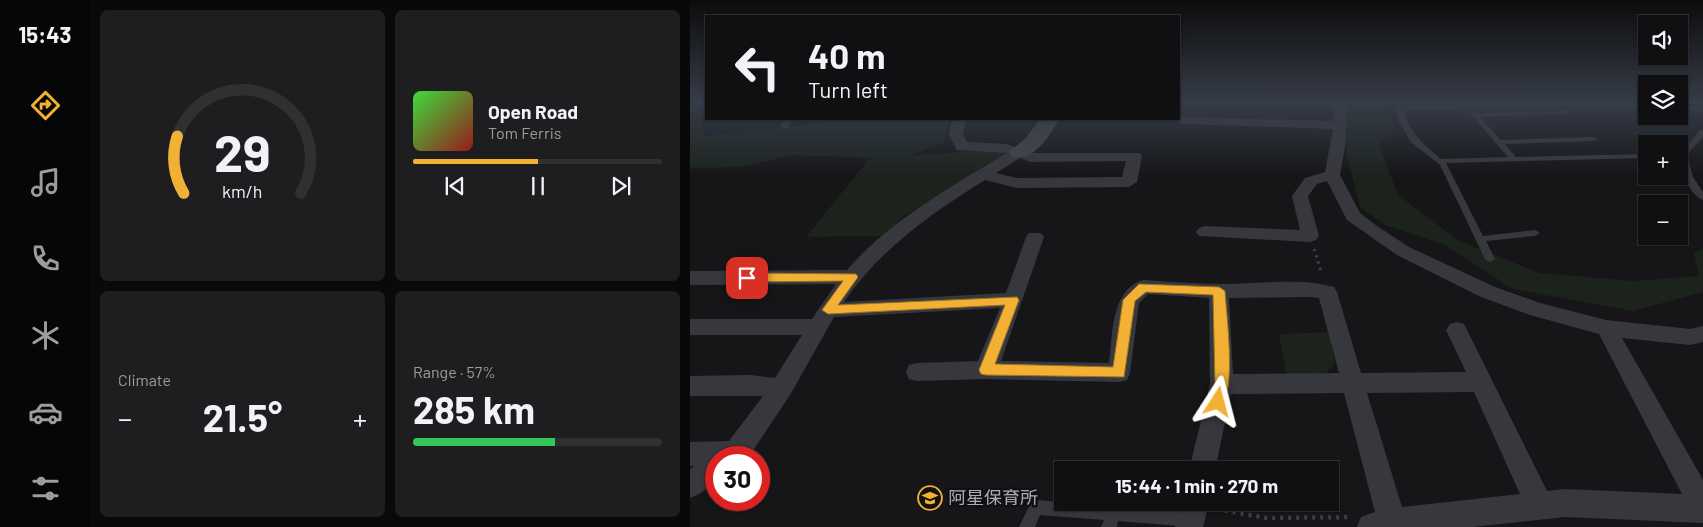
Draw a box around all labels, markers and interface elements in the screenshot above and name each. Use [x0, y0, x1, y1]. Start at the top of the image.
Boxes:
map controls [1638, 15, 1688, 245]
button: sound [1638, 15, 1688, 65]
text: 15:43 [19, 21, 71, 47]
text: 40 m [808, 34, 885, 76]
icon: left [725, 35, 790, 100]
button: layers [1638, 75, 1688, 125]
text: Turn left [808, 76, 888, 102]
icon: directions [28, 88, 63, 123]
text: Open Road [488, 100, 578, 123]
text: 29 [214, 120, 271, 182]
text: Tom Ferris [488, 123, 562, 142]
button: + [1638, 135, 1688, 185]
icon: music [28, 165, 63, 200]
icon: previous [441, 172, 469, 200]
icon: pause [524, 172, 552, 200]
icon: next [607, 172, 635, 200]
text: km/h [222, 180, 263, 202]
button: − [1638, 195, 1688, 245]
icon: phone [28, 241, 63, 276]
pin [726, 257, 768, 299]
icon: arrive [733, 264, 761, 292]
icon: climate [28, 318, 63, 353]
text: Range · 57% [413, 362, 496, 381]
text: Climate [118, 370, 171, 389]
position arrow [1191, 375, 1243, 427]
text: 285 km [413, 386, 535, 432]
text: 21.5° [203, 394, 282, 440]
icon: car [28, 395, 63, 430]
text: − [118, 401, 132, 435]
text: + [353, 401, 367, 435]
speed limit sign: 30 [705, 446, 770, 511]
icon: filters [28, 471, 63, 506]
text: 15:44 · 1 min · 270 m [1115, 474, 1278, 497]
school or university icon: 阿星保育所 [917, 485, 943, 511]
place label: 阿星保育所 [948, 486, 1038, 508]

